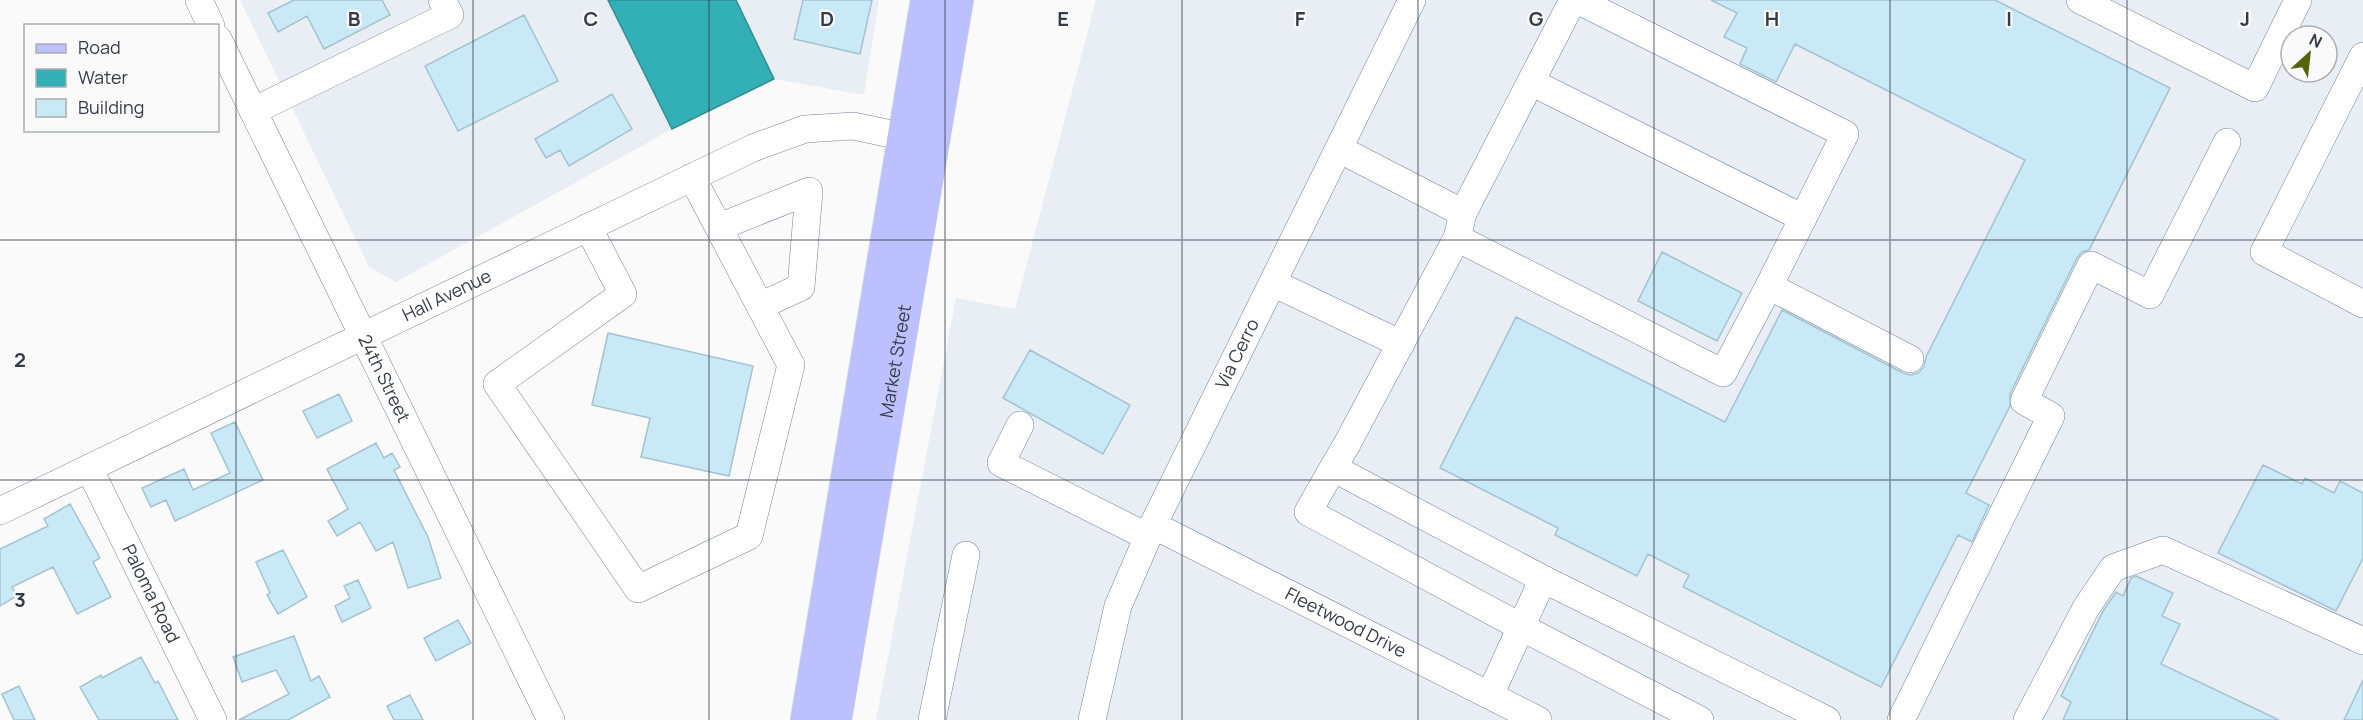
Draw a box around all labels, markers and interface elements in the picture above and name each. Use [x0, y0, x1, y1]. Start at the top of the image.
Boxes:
text: B [348, 5, 361, 32]
text: C [584, 5, 598, 32]
text: D [820, 5, 834, 32]
text: E [1057, 5, 1069, 32]
text: F [1295, 5, 1306, 32]
text: G [1529, 5, 1544, 32]
text: H [1765, 5, 1779, 32]
text: I [2006, 5, 2012, 32]
text: J [2240, 5, 2250, 32]
legend [24, 24, 219, 132]
north arrow [2279, 24, 2339, 84]
text: N [2306, 28, 2326, 53]
text: Road [78, 35, 121, 59]
text: Water [78, 65, 128, 89]
text: Building [78, 95, 144, 119]
street label: Hall Avenue [398, 263, 495, 326]
street label: Market Street [873, 302, 916, 419]
street label: Via Cerro [1209, 314, 1264, 392]
street label: 24th Street [353, 330, 417, 426]
text: 2 [14, 346, 26, 373]
street label: Paloma Road [117, 540, 186, 646]
street label: Fleetwood Drive [1282, 581, 1411, 662]
text: 3 [14, 586, 26, 613]

